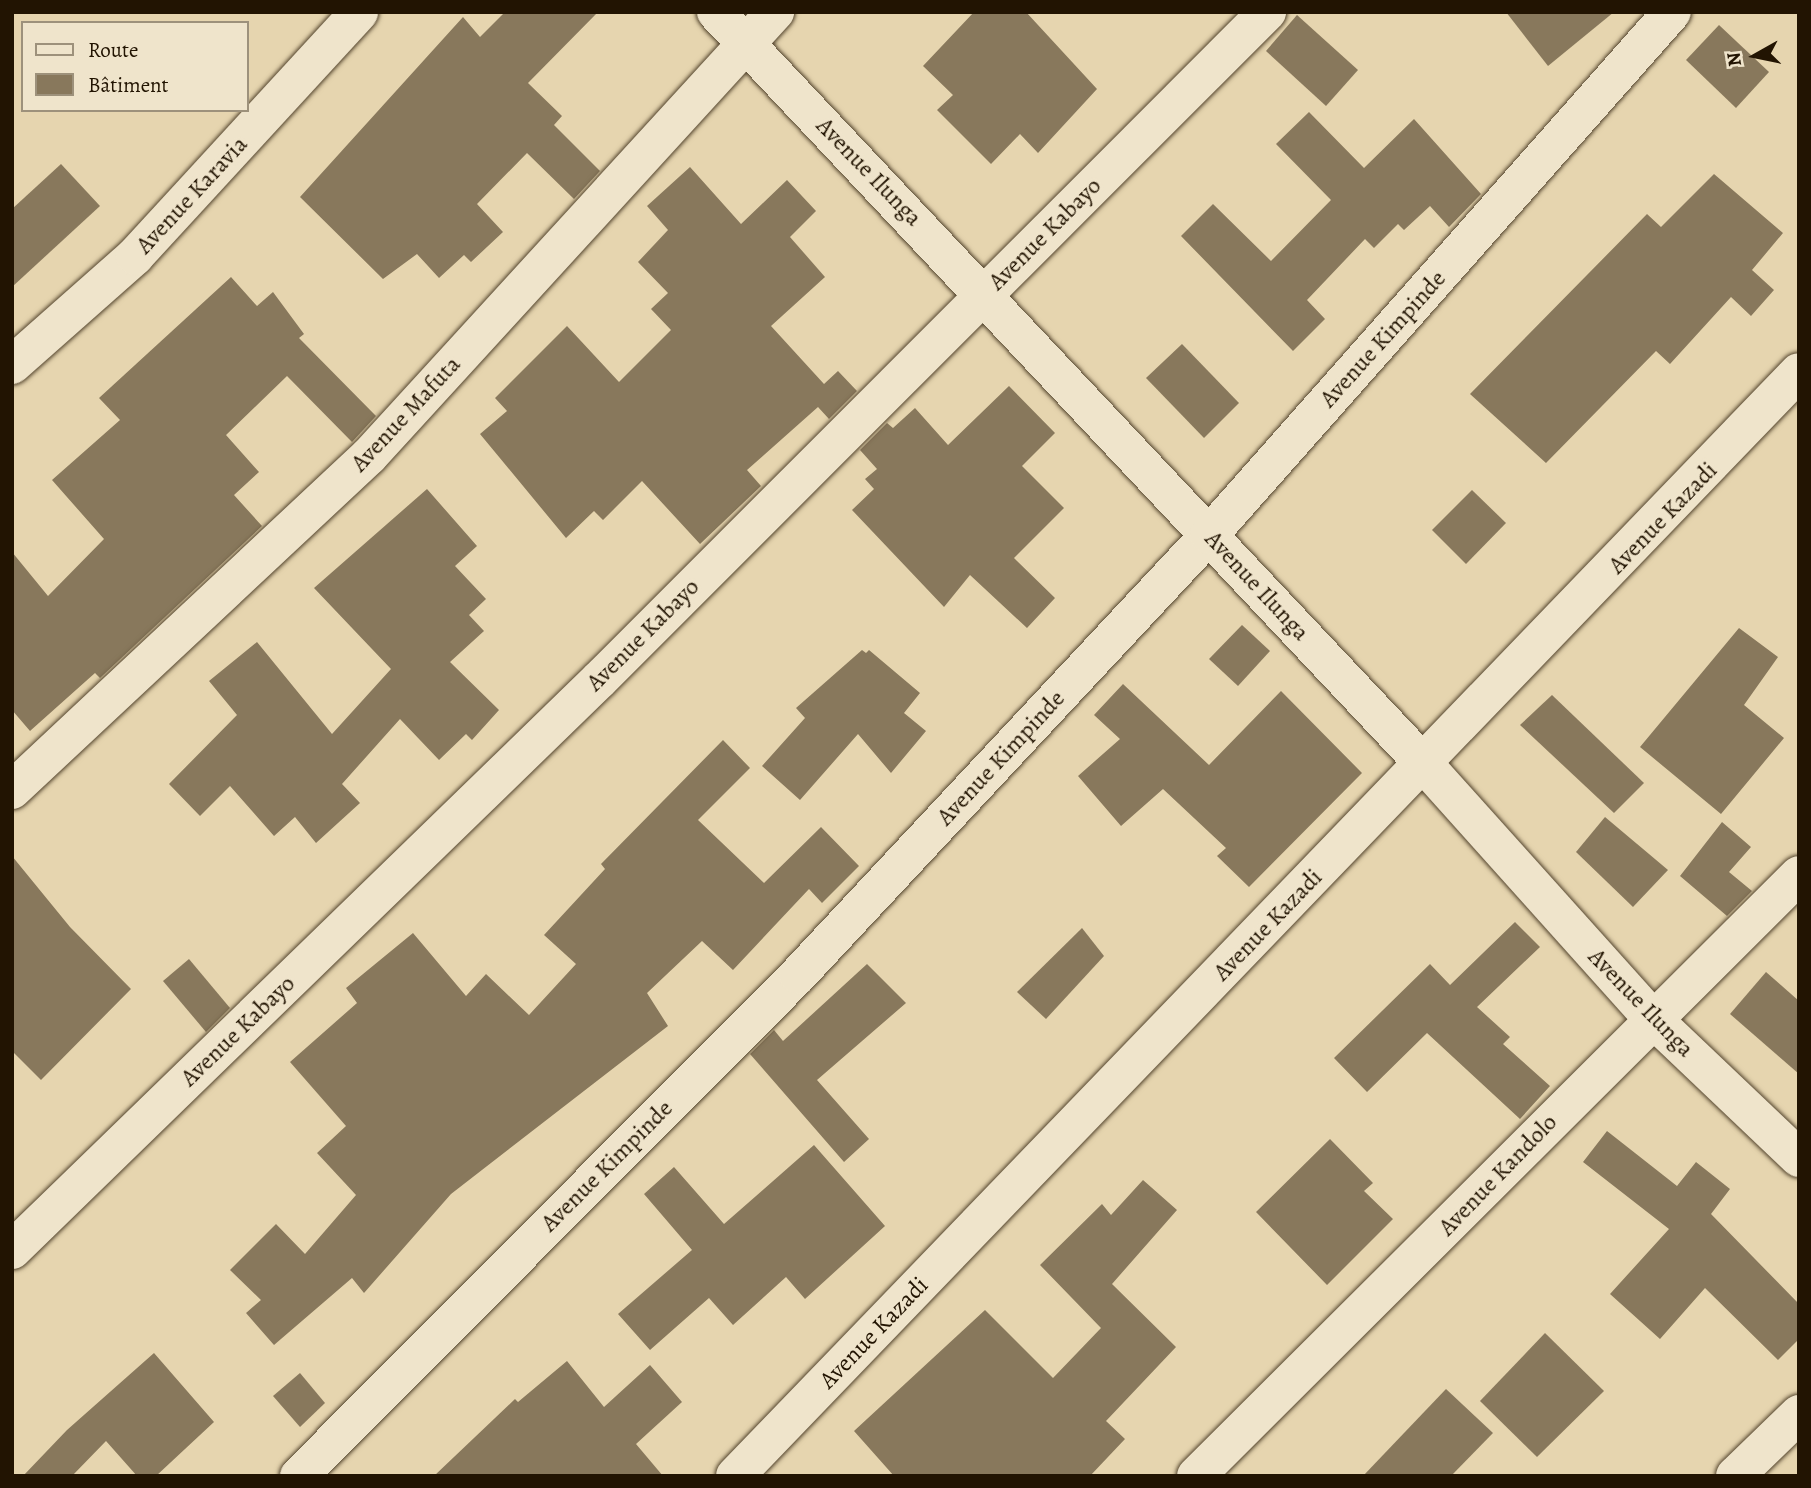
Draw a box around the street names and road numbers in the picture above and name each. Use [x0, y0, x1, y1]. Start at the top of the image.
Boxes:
street label: Avenue Ilunga [810, 112, 928, 232]
street label: Avenue Karavia [130, 130, 254, 260]
street label: Avenue Kabayo [983, 172, 1107, 296]
street label: Avenue Kimpinde [1314, 265, 1452, 413]
street label: Avenue Mafuta [345, 350, 467, 478]
street label: Avenue Kazadi [1603, 456, 1723, 580]
street label: Avenue Ilunga [1199, 525, 1315, 647]
street label: Avenue Kabayo [581, 573, 705, 697]
street label: Avenue Kimpinde [931, 684, 1071, 832]
street label: Avenue Kazadi [1208, 863, 1328, 987]
street label: Avenue Ilunga [1582, 943, 1700, 1063]
street label: Avenue Kabayo [175, 969, 301, 1093]
street label: Avenue Kimpinde [535, 1094, 679, 1238]
street label: Avenue Kandolo [1433, 1108, 1563, 1242]
street label: Avenue Kazadi [814, 1271, 934, 1395]

